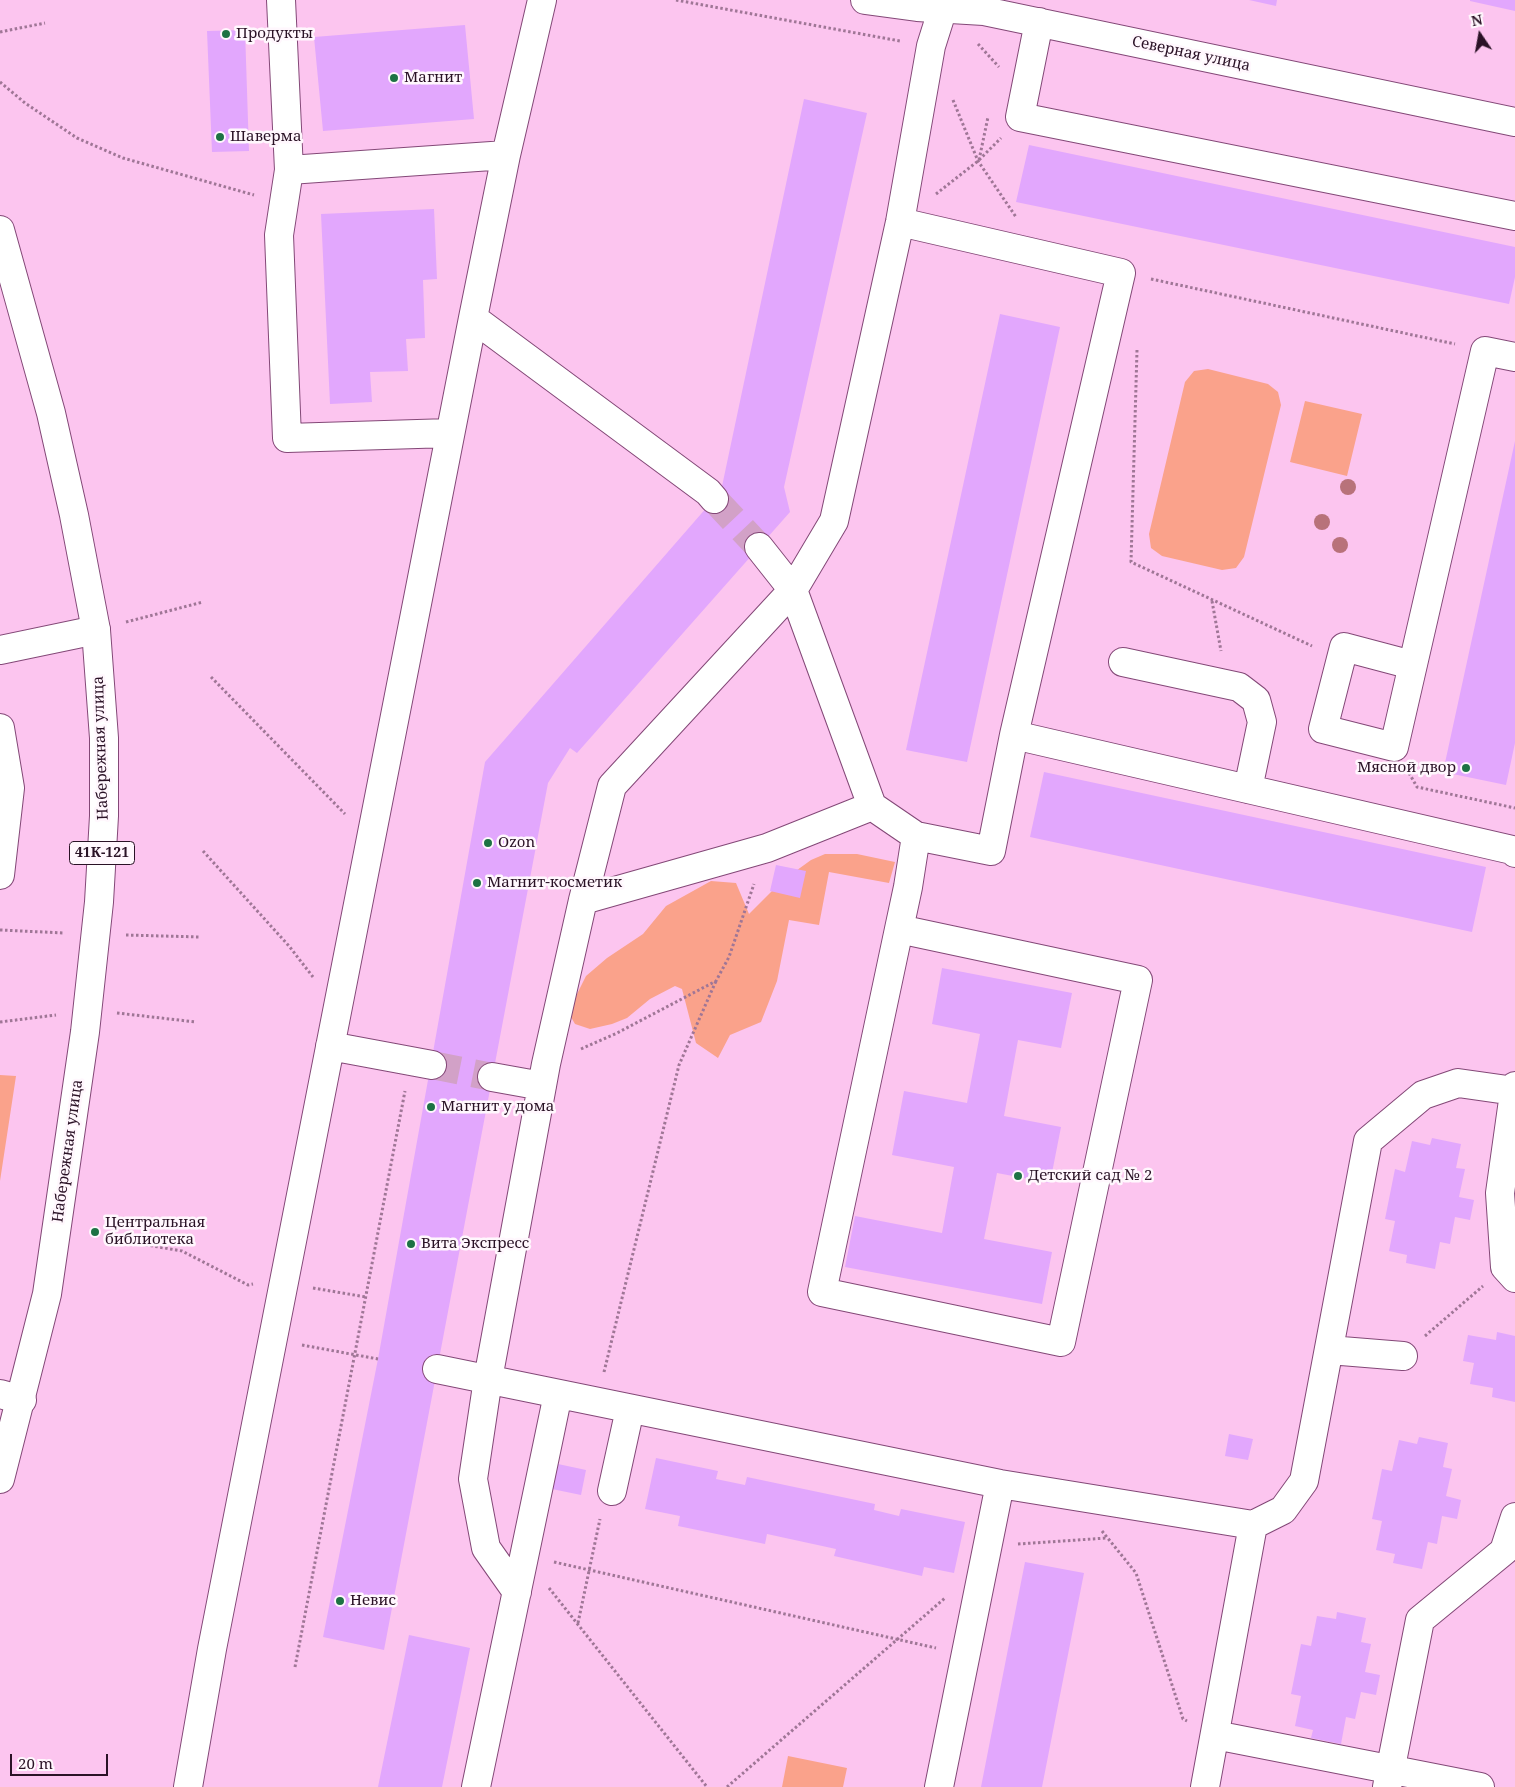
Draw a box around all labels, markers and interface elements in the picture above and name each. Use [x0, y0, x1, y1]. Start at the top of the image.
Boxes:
text: N [1469, 9, 1484, 30]
north arrow [1455, 10, 1505, 60]
place label: Продукты [236, 25, 313, 43]
marker: Продукты [220, 28, 232, 40]
street label: Северная улица [1130, 33, 1252, 75]
place label: Магнит [404, 69, 462, 87]
marker: Магнит [388, 72, 400, 84]
place label: Шаверма [230, 128, 301, 146]
marker: Шаверма [214, 131, 226, 143]
street label: Набережная улица [89, 676, 113, 820]
place label: Мясной двор [1357, 759, 1456, 777]
marker: Мясной двор [1460, 762, 1472, 774]
place label: Ozon [498, 834, 535, 852]
marker: Ozon [482, 837, 494, 849]
road number: 41К-121 [70, 841, 134, 864]
place label: Магнит-косметик [487, 874, 622, 892]
marker: Магнит-косметик [471, 877, 483, 889]
street label: Набережная улица [49, 1078, 87, 1224]
place label: Магнит у дома [441, 1098, 554, 1116]
marker: Магнит у дома [425, 1101, 437, 1113]
place label: Детский сад № 2 [1028, 1167, 1152, 1185]
marker: Детский сад № 2 [1012, 1170, 1024, 1182]
place label: Центральная библиотека [105, 1214, 205, 1249]
marker: Центральная библиотека [89, 1226, 101, 1238]
place label: Вита Экспресс [421, 1235, 529, 1253]
marker: Вита Экспресс [405, 1238, 417, 1250]
place label: Невис [350, 1592, 396, 1610]
marker: Невис [334, 1595, 346, 1607]
scale bar [12, 1744, 110, 1776]
text: 20 m [18, 1753, 53, 1773]

